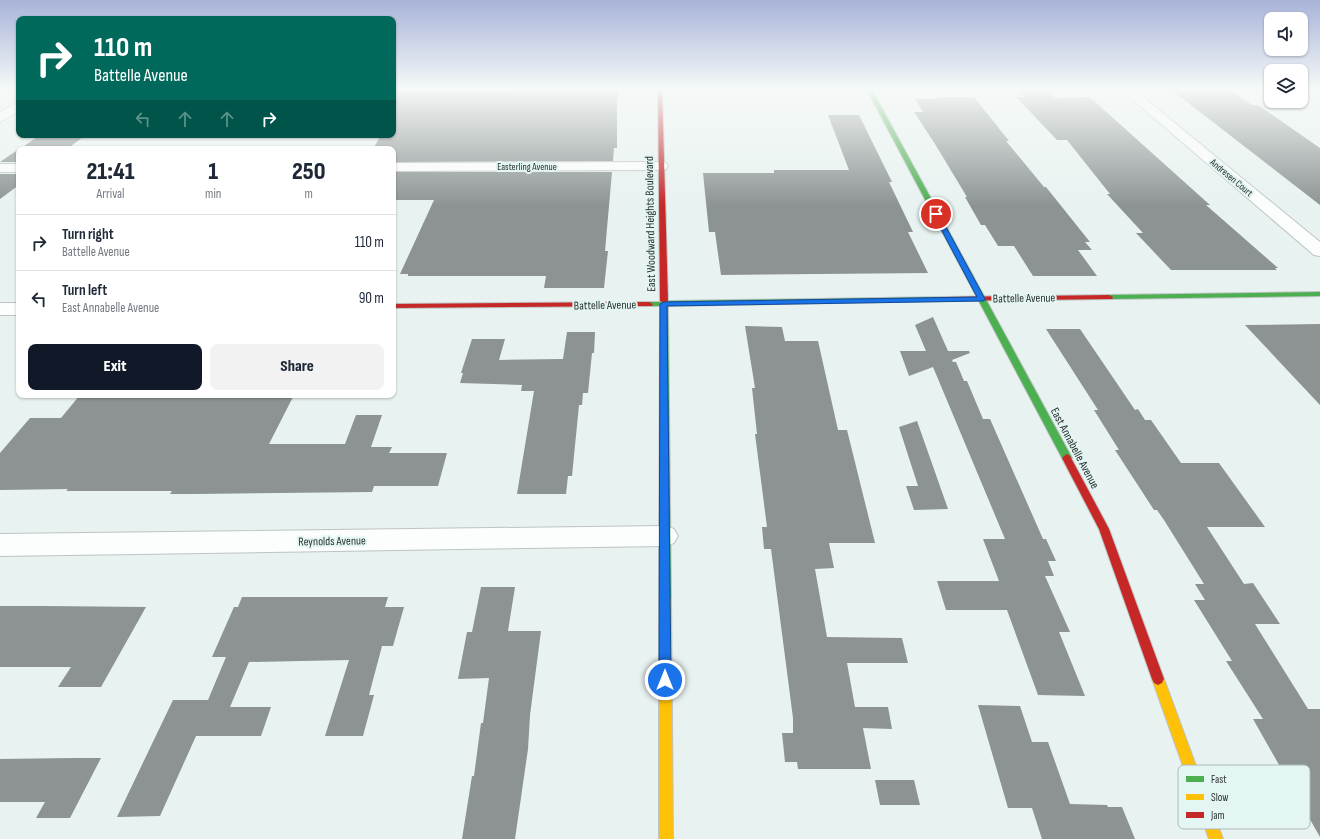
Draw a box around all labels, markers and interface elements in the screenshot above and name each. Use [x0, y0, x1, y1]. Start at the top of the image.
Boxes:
map controls [1264, 12, 1308, 108]
button: sound [1264, 12, 1308, 56]
text: 110 m [94, 31, 152, 64]
icon: right [28, 32, 80, 84]
button: layers [1264, 64, 1308, 108]
text: Battelle Avenue [94, 65, 188, 86]
icon: left [132, 108, 154, 130]
icon: ahead [174, 108, 196, 130]
icon: ahead [216, 108, 238, 130]
icon: right [258, 108, 280, 130]
street label: East Woodward Heights Boulevard [642, 156, 659, 292]
street label: Andresen Court [1207, 156, 1255, 199]
text: 21:41 [87, 157, 134, 186]
text: 1 [208, 157, 218, 186]
text: 250 [292, 157, 325, 186]
street label: Easterling Avenue [497, 161, 557, 173]
text: Arrival [97, 186, 125, 202]
text: min [205, 186, 221, 202]
text: m [304, 186, 313, 202]
pin [919, 197, 953, 231]
icon: arrive [925, 203, 947, 225]
text: Turn right [62, 225, 114, 244]
icon: right [28, 232, 50, 254]
text: 110 m [355, 233, 384, 252]
text: Battelle Avenue [62, 244, 130, 260]
text: Turn left [62, 281, 107, 300]
icon: left [28, 288, 50, 310]
text: 90 m [359, 289, 384, 308]
street label: Battelle Avenue [993, 290, 1056, 307]
street label: Battelle Avenue [574, 297, 637, 314]
text: East Annabelle Avenue [62, 300, 159, 316]
button: Exit [28, 344, 202, 390]
button: Share [210, 344, 384, 390]
street label: East Annabelle Avenue [1047, 405, 1102, 492]
street label: Reynolds Avenue [298, 533, 366, 550]
position arrow [644, 659, 686, 701]
legend [1178, 765, 1310, 829]
text: Fast [1211, 773, 1227, 786]
text: Slow [1211, 791, 1228, 804]
text: Jam [1210, 809, 1225, 822]

